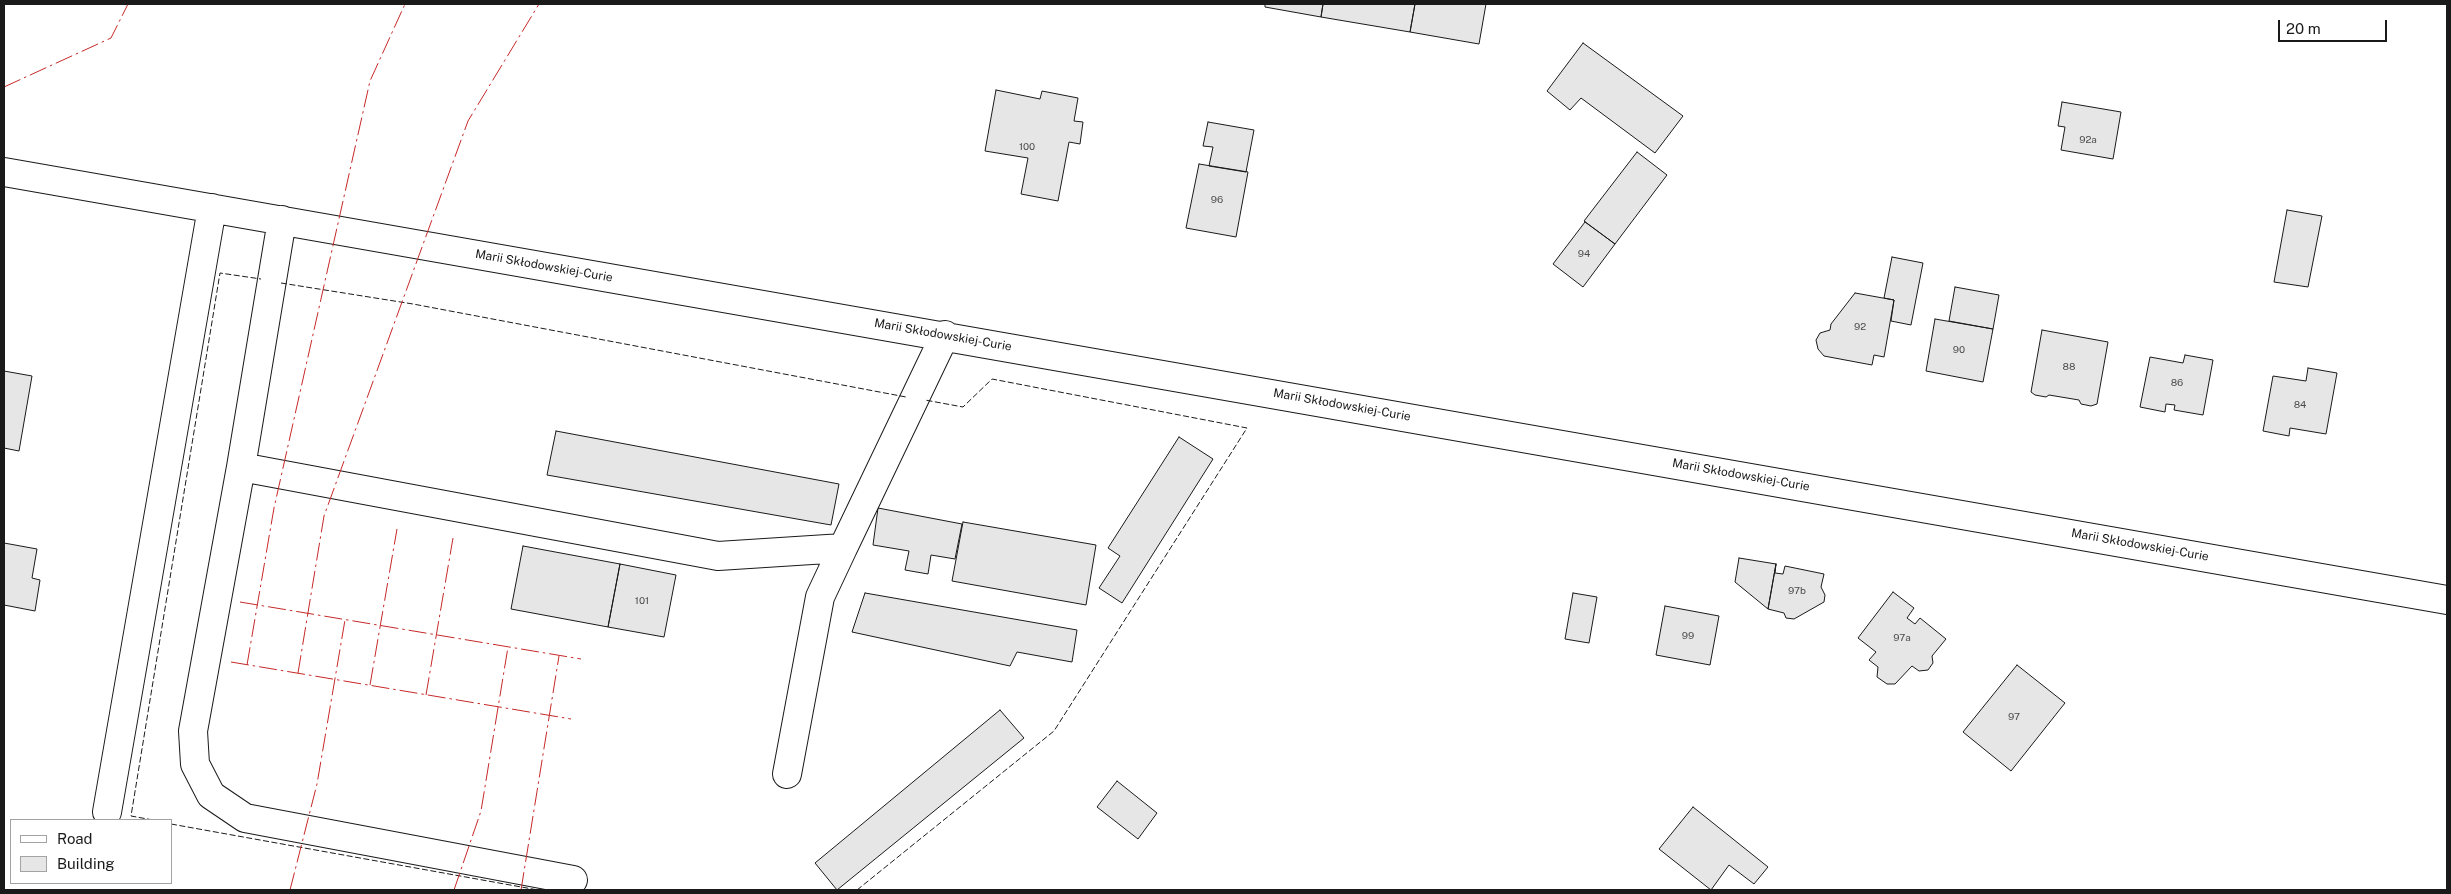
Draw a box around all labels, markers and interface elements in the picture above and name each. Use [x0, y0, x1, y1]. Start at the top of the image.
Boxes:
scale bar [2281, 10, 2390, 42]
text: 20 m [2286, 20, 2321, 37]
house number: 92a [2079, 134, 2097, 146]
house number: 100 [1019, 141, 1035, 153]
house number: 96 [1211, 194, 1223, 206]
street label: Marii Skłodowskiej-Curie [474, 247, 614, 285]
house number: 94 [1578, 248, 1590, 260]
street label: Marii Skłodowskiej-Curie [873, 316, 1013, 354]
house number: 92 [1854, 321, 1866, 333]
house number: 90 [1953, 344, 1965, 356]
house number: 88 [2063, 361, 2075, 373]
house number: 86 [2171, 377, 2183, 389]
street label: Marii Skłodowskiej-Curie [1272, 386, 1412, 424]
house number: 84 [2294, 399, 2306, 411]
street label: Marii Skłodowskiej-Curie [1671, 456, 1811, 494]
street label: Marii Skłodowskiej-Curie [2070, 526, 2210, 564]
house number: 97b [1788, 585, 1806, 597]
house number: 101 [635, 595, 649, 607]
house number: 99 [1682, 630, 1694, 642]
house number: 97a [1893, 632, 1911, 644]
house number: 97 [2008, 711, 2020, 723]
legend [10, 819, 172, 884]
text: Road [57, 830, 93, 847]
text: Building [57, 855, 115, 872]

